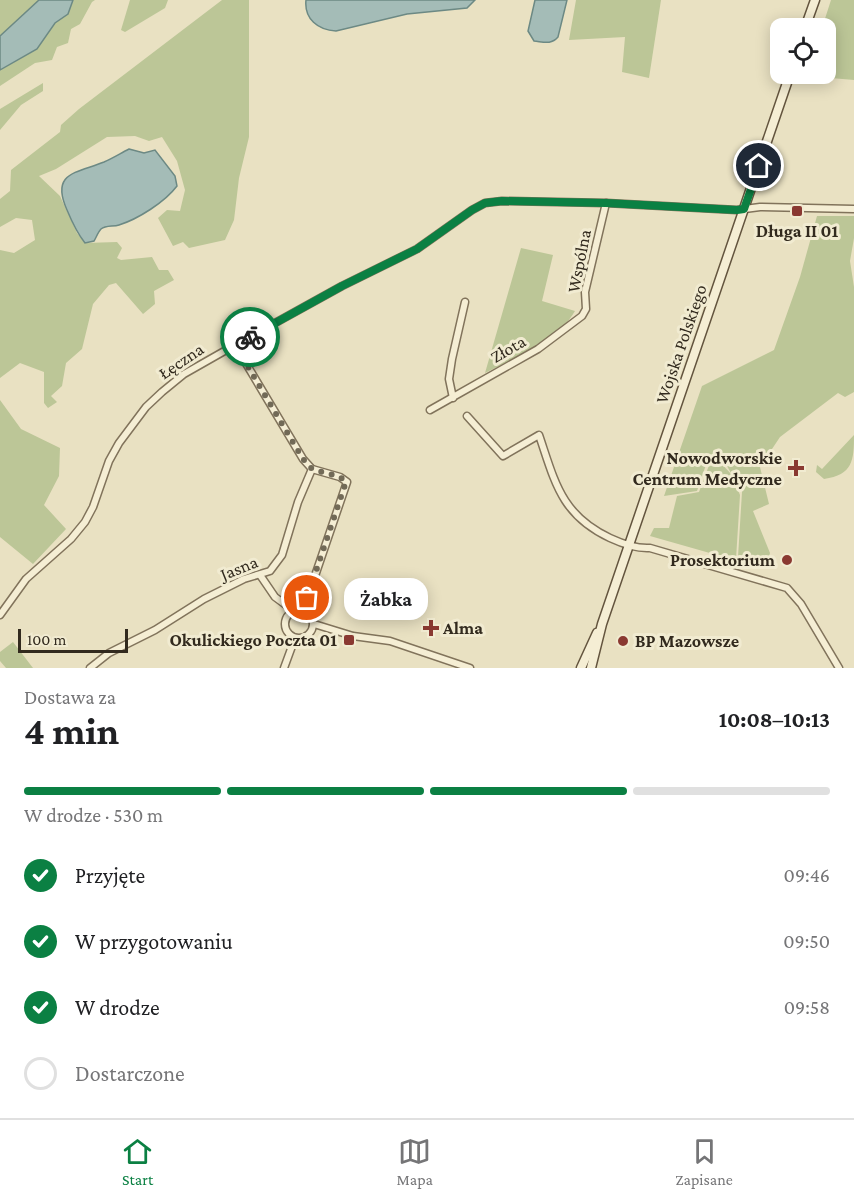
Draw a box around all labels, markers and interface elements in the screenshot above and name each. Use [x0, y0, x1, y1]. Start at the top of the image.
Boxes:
map controls [770, 18, 836, 84]
button: locate [770, 18, 836, 84]
pin [733, 140, 784, 191]
icon: home [742, 149, 775, 182]
marker: Długa II 01 [790, 204, 804, 218]
place label: Długa II 01 [756, 221, 838, 241]
street label: Wspólna [563, 228, 595, 294]
street label: Wojska Polskiego [651, 282, 712, 406]
courier [220, 307, 280, 367]
icon: bike [234, 321, 267, 354]
street label: Złota [487, 331, 529, 367]
street label: Łęczna [155, 339, 207, 383]
place label: Nowodworskie Centrum Medyczne [632, 448, 782, 489]
marker: Nowodworskie Centrum Medyczne [787, 459, 805, 477]
place label: Prosektorium [670, 550, 776, 570]
street label: Jasna [215, 551, 261, 585]
marker: Prosektorium [780, 553, 794, 567]
pin [281, 572, 332, 623]
callout: Żabka [343, 577, 427, 619]
icon: bag [290, 581, 323, 614]
text: Żabka [360, 588, 412, 610]
place label: Alma [442, 618, 483, 638]
marker: Alma [424, 621, 438, 635]
scale bar [18, 626, 128, 654]
place label: Okulickiego Poczta 01 [169, 630, 337, 650]
text: 100 m [27, 631, 66, 648]
place label: BP Mazowsze [635, 631, 739, 651]
marker: Okulickiego Poczta 01 [342, 633, 356, 647]
marker: BP Mazowsze [616, 634, 630, 648]
text: Dostawa za [24, 686, 116, 708]
text: 10:08–10:13 [719, 707, 830, 732]
text: 4 min [24, 709, 119, 752]
text: W drodze · 530 m [24, 804, 163, 826]
icon: check [24, 859, 57, 892]
text: Przyjęte [75, 863, 145, 888]
text: 09:46 [784, 864, 830, 886]
icon: check [24, 925, 57, 958]
text: W przygotowaniu [75, 929, 233, 954]
text: 09:50 [783, 930, 830, 952]
icon: check [24, 991, 57, 1024]
text: W drodze [75, 995, 160, 1020]
text: 09:58 [784, 996, 830, 1018]
text: Dostarczone [75, 1061, 185, 1086]
tab: Start [121, 1135, 154, 1188]
tab: Mapa [396, 1135, 433, 1188]
tab: Zapisane [675, 1135, 733, 1188]

